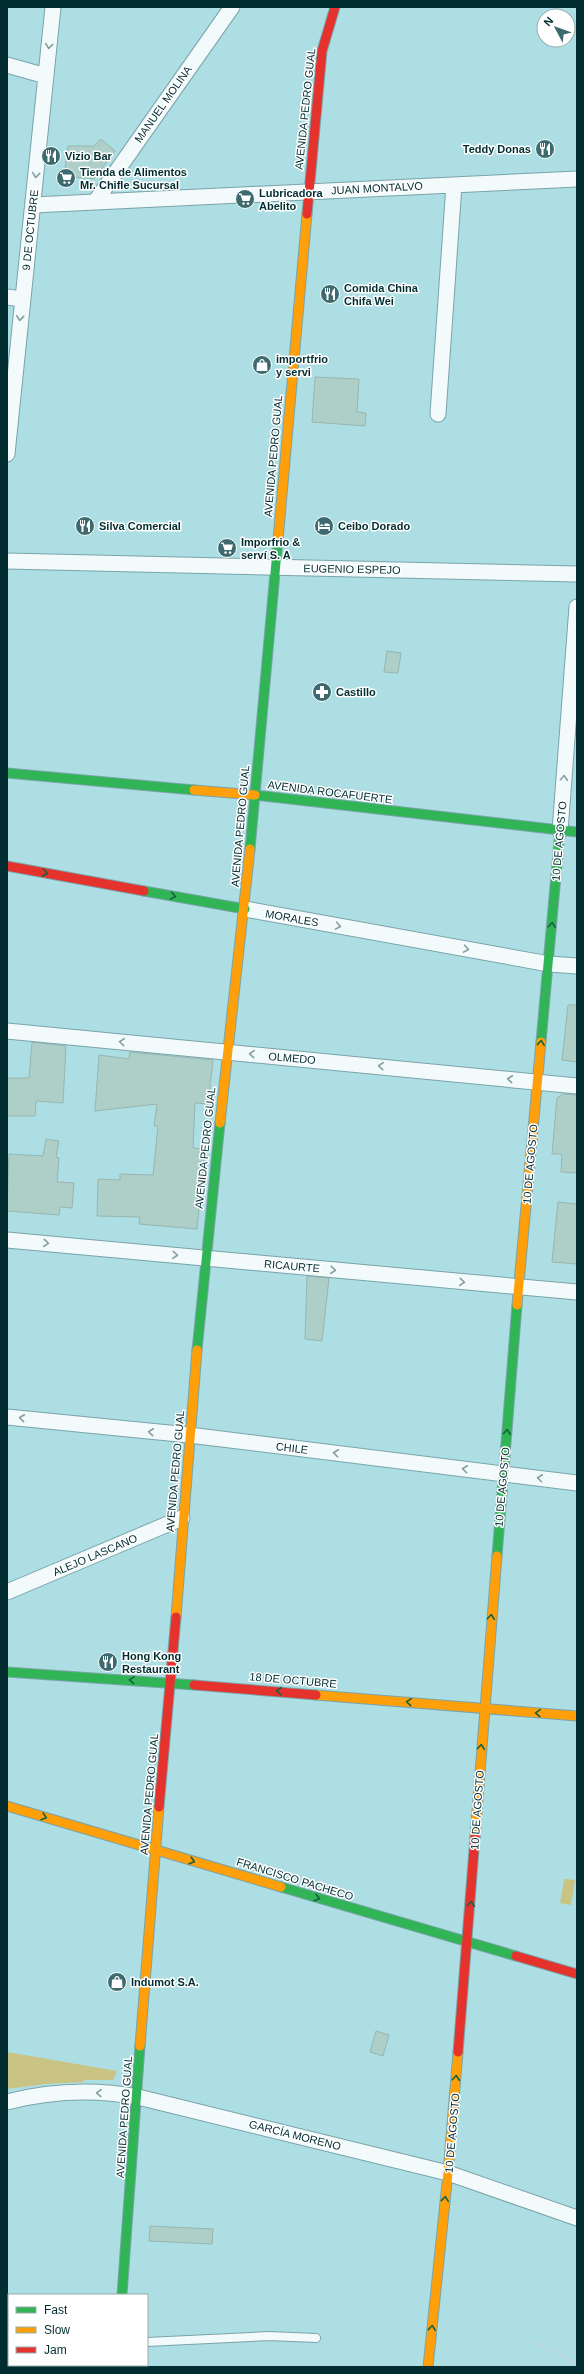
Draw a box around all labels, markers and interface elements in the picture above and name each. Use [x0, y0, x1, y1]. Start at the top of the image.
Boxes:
north arrow [536, 8, 576, 48]
text: N [541, 14, 556, 28]
one-way arrow [45, 43, 54, 49]
street label: AVENIDA PEDRO GUAL [293, 48, 317, 170]
street label: MANUEL MOLINA [132, 63, 194, 145]
restaurant icon: Teddy Donas [534, 138, 556, 160]
place label: Teddy Donas [463, 143, 531, 155]
restaurant icon: Vizio Bar [40, 145, 62, 167]
place label: Vizio Bar [65, 150, 113, 162]
place label: Tienda de Alimentos Mr. Chifle Sucursal [80, 166, 187, 191]
supermarket icon: Tienda de Alimentos Mr. Chifle Sucursal [55, 167, 77, 189]
one-way arrow [32, 172, 41, 178]
street label: JUAN MONTALVO [331, 180, 424, 196]
place label: Lubricadora Abelito [259, 187, 323, 212]
supermarket icon: Lubricadora Abelito [234, 188, 256, 210]
street label: 9 DE OCTUBRE [20, 189, 40, 271]
place label: Comida China Chifa Wei [344, 282, 419, 307]
restaurant icon: Comida China Chifa Wei [319, 283, 341, 305]
one-way arrow [16, 315, 25, 321]
place label: importfrio y servi [276, 353, 328, 378]
shop icon: importfrio y servi [251, 354, 273, 376]
street label: AVENIDA PEDRO GUAL [262, 395, 284, 517]
restaurant icon: Silva Comercial [74, 515, 96, 537]
hotel icon: Ceibo Dorado [313, 515, 335, 537]
place label: Silva Comercial [99, 520, 181, 532]
place label: Ceibo Dorado [338, 520, 410, 532]
place label: Imporfrio & serví S. A [241, 536, 300, 561]
supermarket icon: Imporfrio & serví S. A [216, 537, 238, 559]
street label: EUGENIO ESPEJO [303, 562, 401, 576]
pharmacy icon: Castillo [311, 681, 333, 703]
place label: Castillo [336, 686, 376, 698]
street label: AVENIDA PEDRO GUAL [229, 765, 251, 887]
one-way arrow [560, 775, 569, 781]
street label: AVENIDA ROCAFUERTE [267, 778, 393, 806]
street label: 10 DE AGOSTO [550, 800, 568, 881]
one-way arrow [42, 868, 48, 877]
one-way arrow [170, 891, 176, 900]
street label: MORALES [264, 907, 320, 929]
one-way arrow [335, 921, 341, 930]
one-way arrow [548, 922, 557, 928]
one-way arrow [463, 945, 469, 953]
one-way arrow [119, 1038, 125, 1047]
one-way arrow [537, 1040, 546, 1046]
one-way arrow [248, 1050, 255, 1059]
street label: OLMEDO [268, 1050, 317, 1066]
one-way arrow [378, 1062, 384, 1071]
one-way arrow [507, 1074, 513, 1083]
street label: AVENIDA PEDRO GUAL [193, 1087, 217, 1209]
street label: 10 DE AGOSTO [521, 1123, 539, 1204]
one-way arrow [43, 1239, 49, 1248]
one-way arrow [172, 1250, 178, 1259]
street label: RICAURTE [264, 1258, 320, 1274]
one-way arrow [330, 1265, 336, 1274]
one-way arrow [459, 1277, 465, 1286]
street label: AVENIDA PEDRO GUAL [164, 1410, 186, 1532]
one-way arrow [19, 1414, 25, 1423]
one-way arrow [148, 1427, 154, 1436]
one-way arrow [502, 1429, 511, 1435]
street label: CHILE [275, 1440, 309, 1456]
street label: 10 DE AGOSTO [493, 1446, 511, 1527]
one-way arrow [333, 1449, 339, 1458]
one-way arrow [462, 1465, 468, 1474]
one-way arrow [537, 1474, 543, 1483]
street label: ALEJO LASCANO [51, 1532, 139, 1578]
one-way arrow [487, 1614, 496, 1620]
place label: Hong Kong Restaurant [122, 1650, 181, 1675]
restaurant icon: Hong Kong Restaurant [97, 1651, 119, 1673]
street label: 18 DE OCTUBRE [249, 1670, 337, 1690]
one-way arrow [129, 1676, 135, 1685]
one-way arrow [276, 1687, 282, 1696]
one-way arrow [406, 1697, 412, 1706]
one-way arrow [535, 1708, 541, 1717]
street label: AVENIDA PEDRO GUAL [138, 1733, 160, 1855]
one-way arrow [477, 1744, 486, 1750]
street label: 10 DE AGOSTO [468, 1769, 486, 1850]
one-way arrow [41, 1812, 48, 1821]
one-way arrow [189, 1856, 196, 1865]
street label: FRANCISCO PACHECO [235, 1856, 355, 1903]
one-way arrow [313, 1893, 320, 1902]
one-way arrow [466, 1901, 475, 1907]
shop icon: Indumot S.A. [106, 1971, 128, 1993]
place label: Indumot S.A. [131, 1976, 199, 1988]
street label: AVENIDA PEDRO GUAL [114, 2056, 134, 2178]
one-way arrow [452, 2075, 461, 2081]
one-way arrow [96, 2088, 102, 2097]
street label: 10 DE AGOSTO [443, 2092, 461, 2173]
street label: GARCÍA MORENO [248, 2118, 343, 2152]
one-way arrow [441, 2196, 450, 2202]
legend [8, 2294, 148, 2366]
text: Fast [44, 2303, 68, 2317]
text: Slow [44, 2323, 70, 2337]
one-way arrow [427, 2325, 436, 2331]
text: Jam [44, 2343, 67, 2357]

